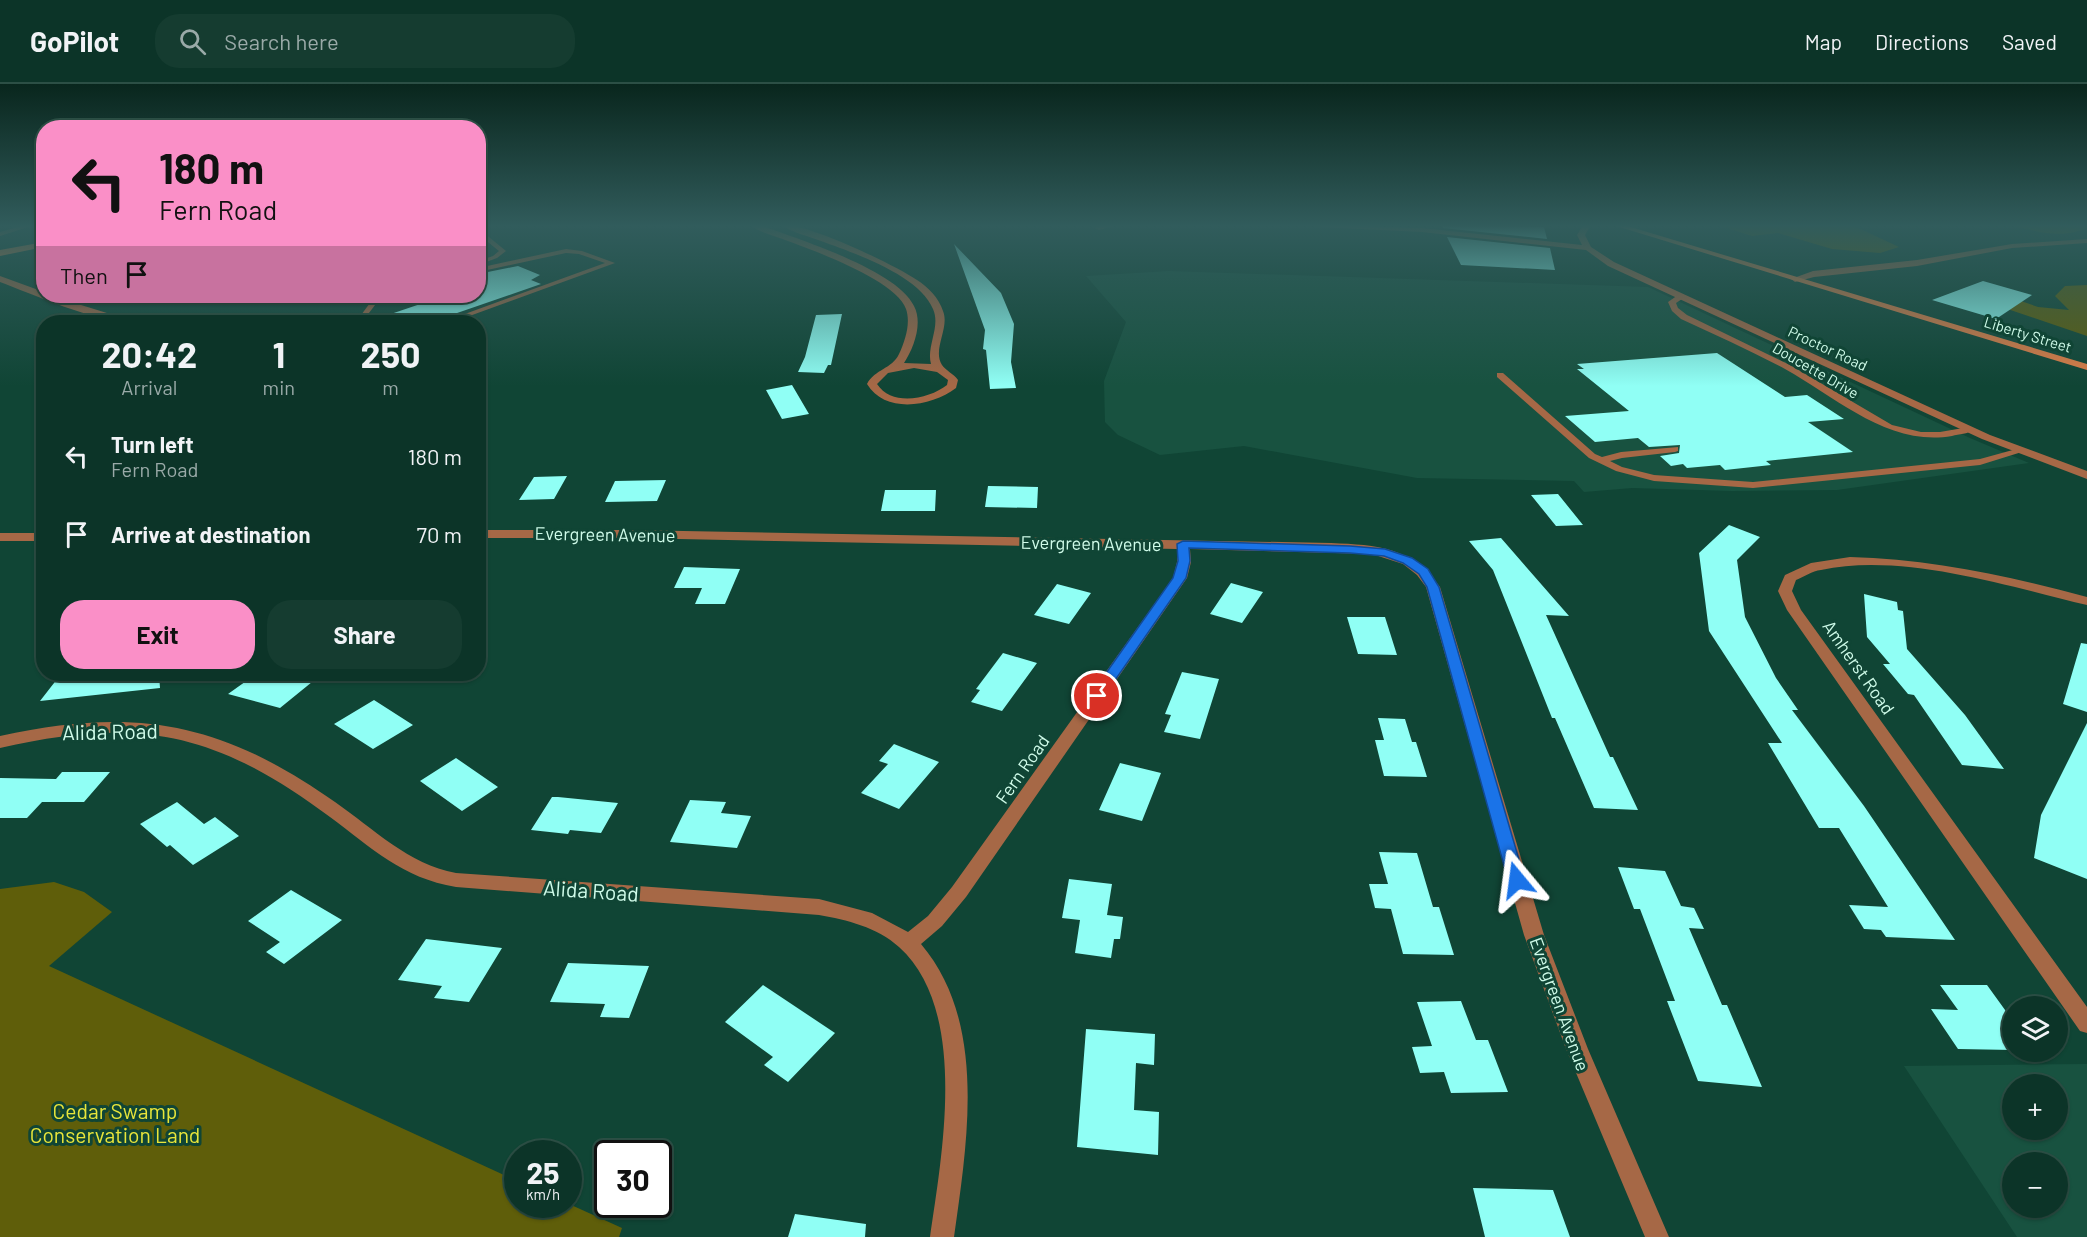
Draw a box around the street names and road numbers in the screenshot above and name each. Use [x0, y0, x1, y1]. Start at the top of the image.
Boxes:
street label: Liberty Street [1982, 312, 2074, 356]
street label: Proctor Road [1786, 322, 1870, 374]
street label: Doucette Drive [1770, 338, 1862, 402]
street label: Evergreen Avenue [534, 522, 676, 546]
street label: Evergreen Avenue [1020, 531, 1162, 555]
street label: Amherst Road [1818, 616, 1900, 718]
street label: Alida Road [62, 718, 158, 744]
street label: Fern Road [990, 730, 1054, 808]
street label: Alida Road [542, 874, 640, 906]
street label: Evergreen Avenue [1526, 934, 1594, 1074]

